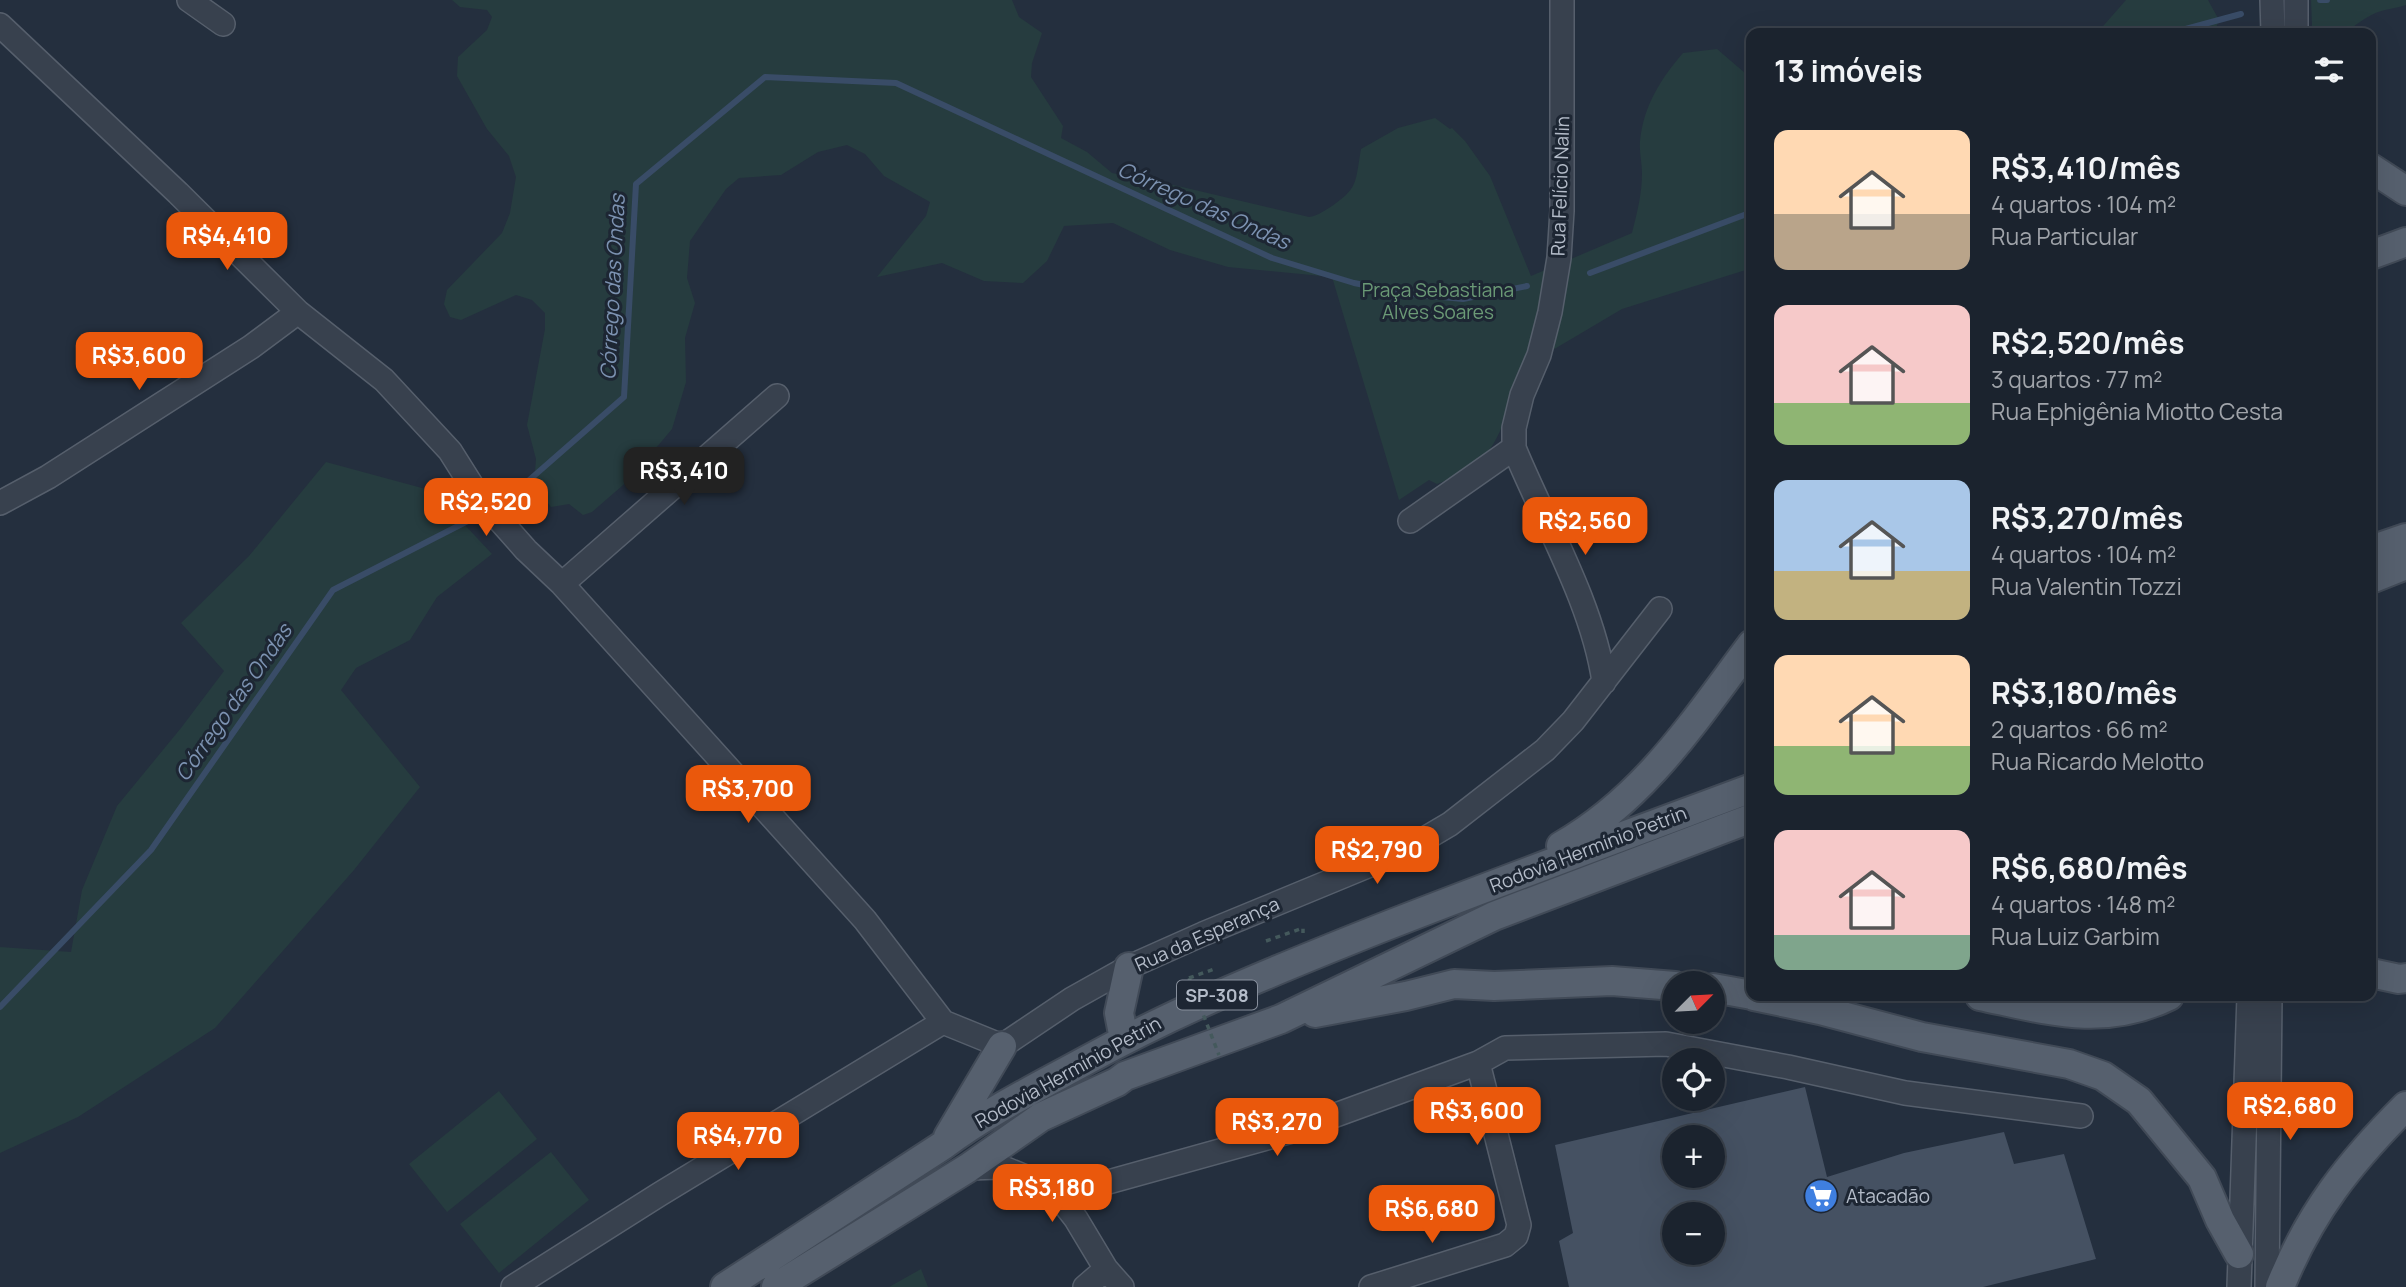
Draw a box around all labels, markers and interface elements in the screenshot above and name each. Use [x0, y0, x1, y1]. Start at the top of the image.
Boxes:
text: 13 imóveis [1774, 50, 1922, 91]
icon: filters [2310, 51, 2348, 89]
street label: Rua Felício Nalin [1545, 115, 1575, 257]
text: R$3,410/mês [1991, 147, 2181, 188]
water label: Córrego das Ondas [1113, 154, 1296, 256]
icon: home [1830, 158, 1914, 242]
text: 4 quartos · 104 m² [1991, 188, 2176, 220]
water label: Córrego das Ondas [593, 192, 631, 380]
pin: R$4,410 [162, 212, 292, 272]
text: R$4,410 [182, 219, 272, 251]
text: Rua Particular [1991, 220, 2138, 252]
park label: Praça Sebastiana Alves Soares [1362, 277, 1514, 325]
text: R$2,520/mês [1991, 322, 2184, 363]
pin: R$3,600 [74, 332, 204, 392]
icon: home [1830, 333, 1914, 417]
text: R$3,600 [92, 339, 186, 371]
text: 3 quartos · 77 m² [1991, 363, 2162, 395]
text: Rua Ephigênia Miotto Cesta [1991, 395, 2283, 427]
pin: R$3,410 [619, 448, 749, 507]
text: R$3,410 [639, 454, 729, 486]
pin: R$2,520 [421, 478, 551, 538]
text: R$2,520 [440, 485, 532, 517]
text: R$3,270/mês [1991, 497, 2183, 538]
pin: R$2,560 [1520, 498, 1650, 557]
text: R$2,560 [1538, 504, 1632, 536]
icon: home [1830, 508, 1914, 592]
text: 4 quartos · 104 m² [1991, 538, 2176, 570]
text: Rua Valentin Tozzi [1991, 570, 2182, 602]
water label: Córrego das Ondas [168, 616, 299, 786]
text: R$3,180/mês [1991, 672, 2177, 713]
icon: home [1830, 683, 1914, 767]
text: 2 quartos · 66 m² [1991, 713, 2168, 745]
text: Rua Ricardo Melotto [1991, 745, 2204, 777]
pin: R$3,700 [683, 766, 813, 825]
text: R$3,700 [702, 772, 794, 804]
street label: Rodovia Hermínio Petrin [1486, 799, 1690, 899]
pin: R$2,790 [1312, 826, 1442, 886]
text: R$2,790 [1331, 833, 1423, 865]
text: R$6,680/mês [1991, 847, 2188, 888]
icon: home [1830, 858, 1914, 942]
text: 4 quartos · 148 m² [1991, 888, 2175, 920]
street label: Rua da Esperança [1131, 890, 1283, 978]
text: Rua Luiz Garbim [1991, 920, 2160, 952]
north arrow [1662, 971, 1726, 1034]
map controls [1662, 971, 1725, 1265]
road number: SP-308 [1177, 980, 1257, 1010]
street label: Rodovia Hermínio Petrin [970, 1010, 1166, 1134]
button: locate [1662, 1048, 1725, 1111]
pin: R$2,680 [2225, 1082, 2355, 1142]
pin: R$3,600 [1412, 1088, 1542, 1147]
text: R$2,680 [2243, 1089, 2337, 1121]
text: R$3,600 [1430, 1094, 1524, 1126]
pin: R$3,270 [1212, 1098, 1342, 1158]
text: R$3,270 [1231, 1105, 1323, 1137]
pin: R$4,770 [673, 1112, 803, 1172]
text: R$4,770 [693, 1119, 783, 1151]
button: + [1662, 1125, 1725, 1188]
pin: R$3,180 [987, 1164, 1117, 1224]
text: R$3,180 [1009, 1171, 1095, 1203]
supermarket icon: Atacadão [1802, 1177, 1840, 1215]
place label: Atacadão [1846, 1183, 1930, 1209]
pin: R$6,680 [1367, 1186, 1497, 1245]
text: R$6,680 [1385, 1192, 1479, 1224]
button: − [1662, 1202, 1725, 1265]

